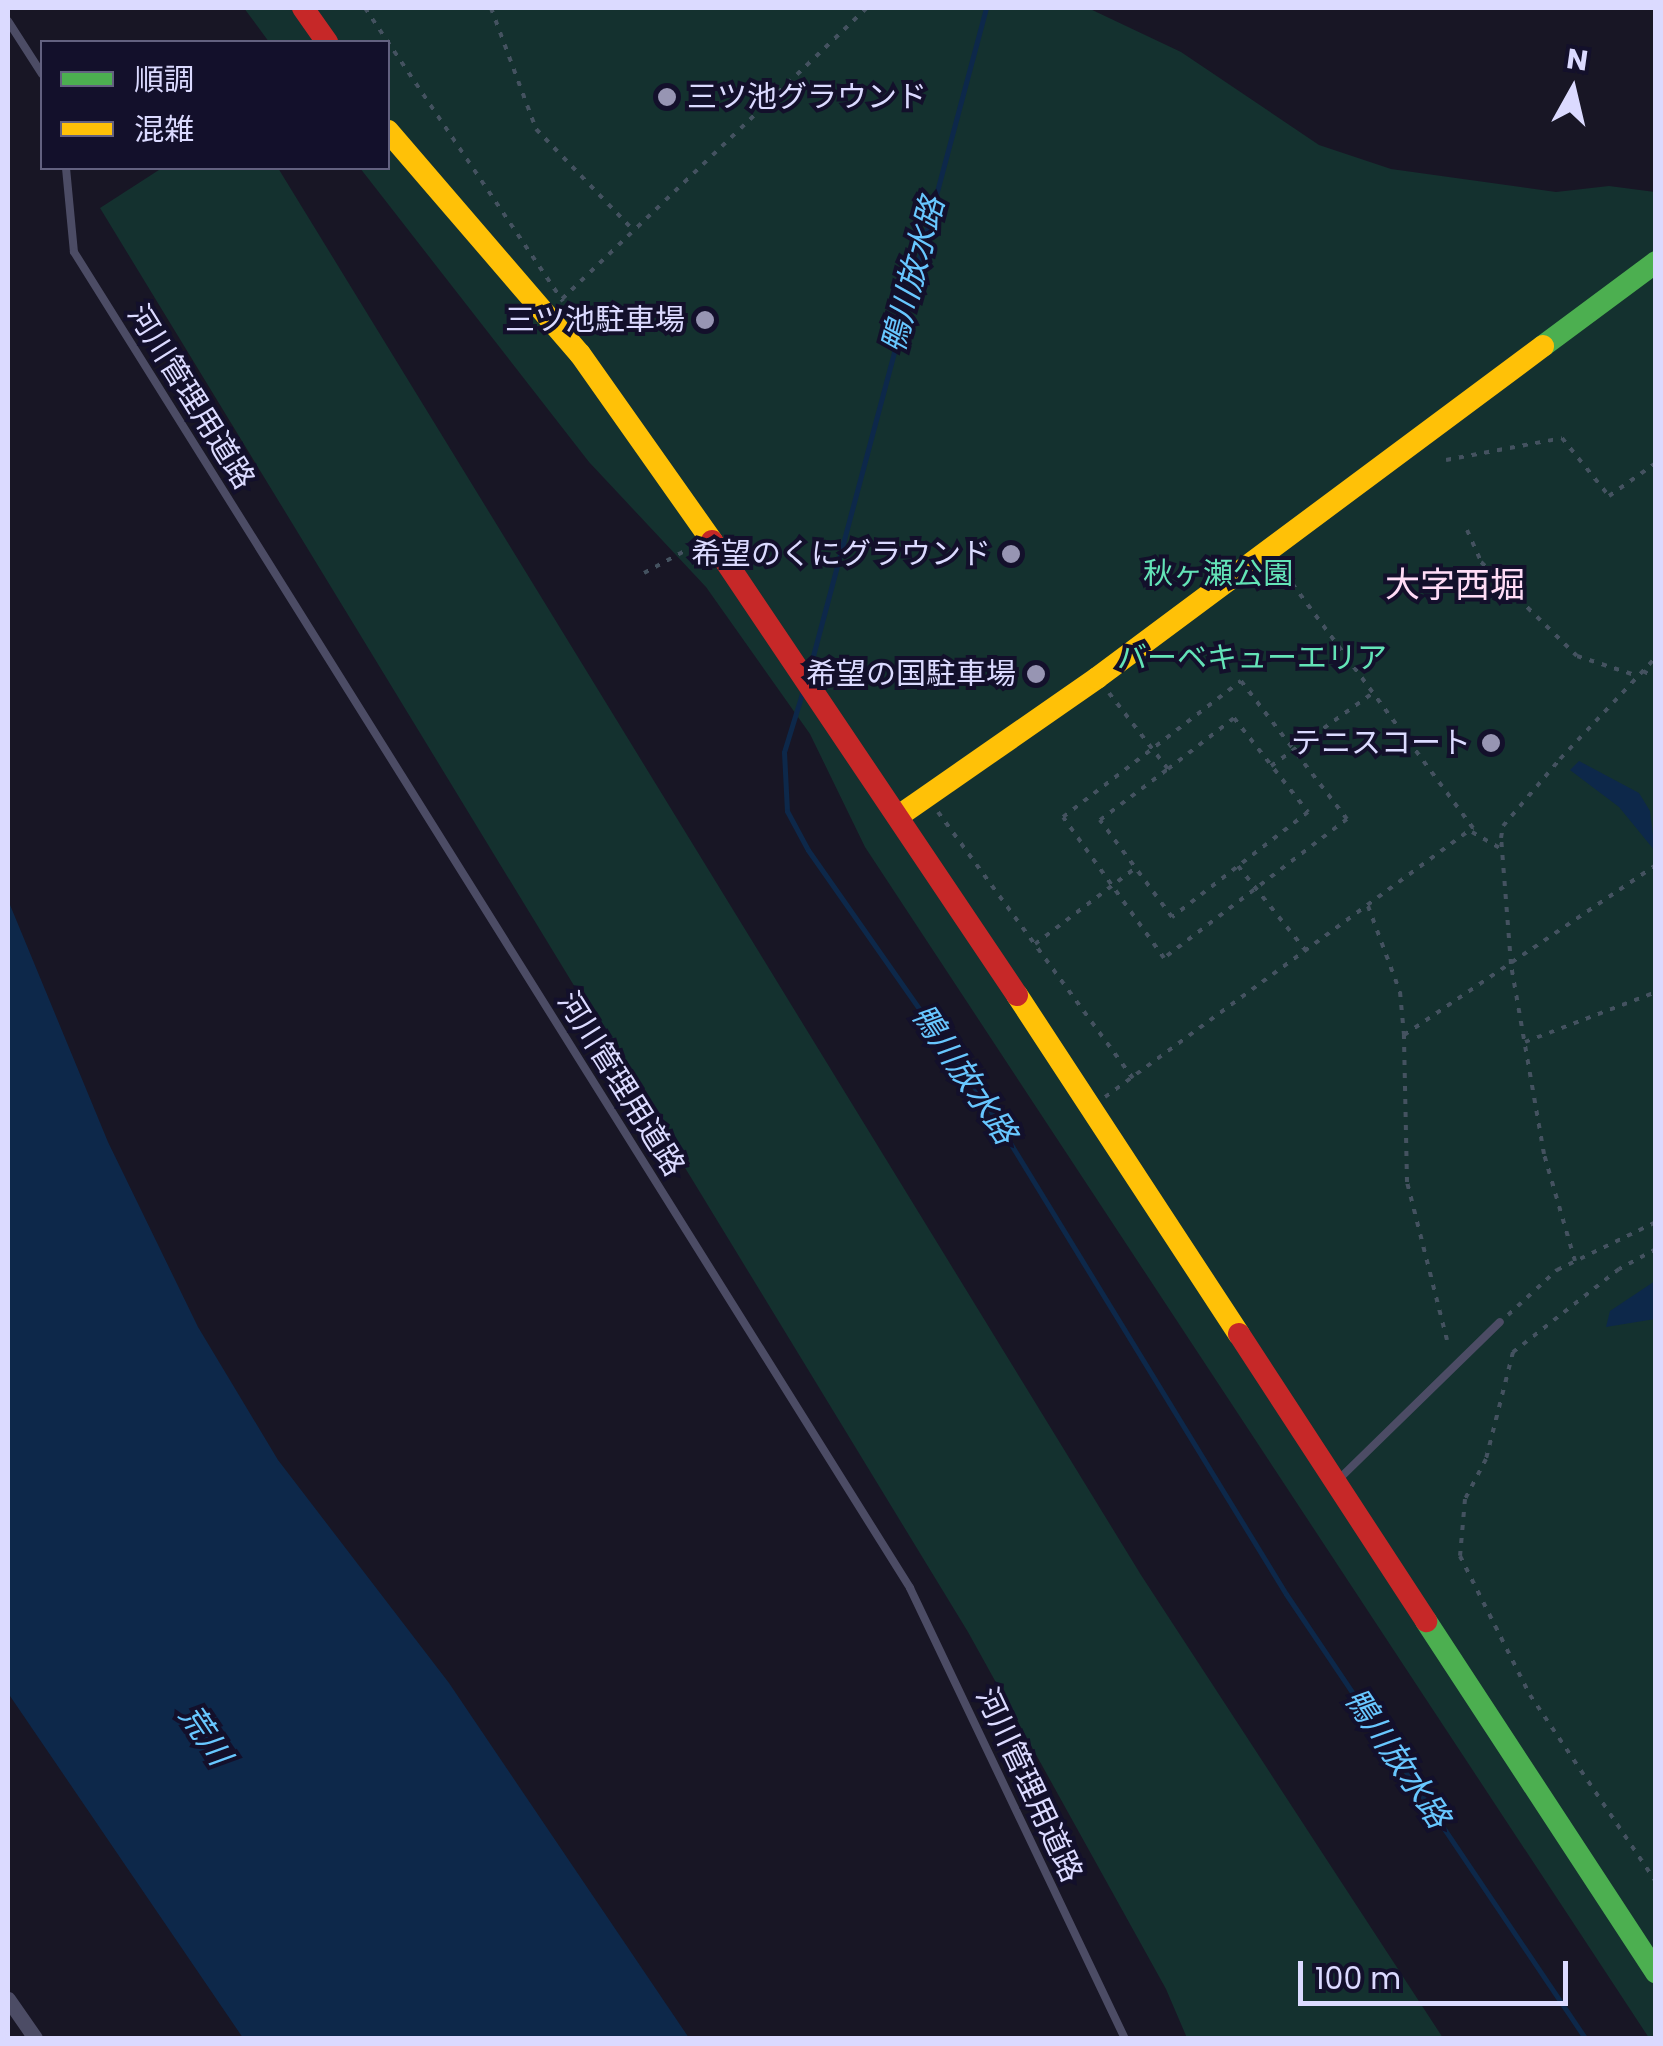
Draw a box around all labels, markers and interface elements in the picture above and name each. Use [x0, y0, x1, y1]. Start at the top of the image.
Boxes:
text: N [1564, 39, 1590, 81]
legend [40, 40, 390, 170]
north arrow [1523, 40, 1623, 140]
text: 順調 [134, 58, 194, 101]
place label: 三ツ池グラウンド [687, 79, 927, 115]
marker: 三ツ池グラウンド [656, 86, 678, 108]
text: 混雑 [134, 108, 194, 151]
water label: 鴨川放水路 [874, 193, 952, 357]
street label: 河川管理用道路 [120, 298, 262, 496]
place label: 三ツ池駐車場 [505, 302, 685, 338]
marker: 三ツ池駐車場 [694, 309, 716, 331]
place label: 希望のくにグラウンド [691, 536, 991, 572]
marker: 希望のくにグラウンド [1000, 543, 1022, 565]
park label: 秋ヶ瀬公園 [1143, 556, 1293, 592]
district label: 大字西堀 [1385, 564, 1525, 606]
park label: バーベキューエリア [1117, 640, 1387, 676]
place label: 希望の国駐車場 [806, 656, 1016, 692]
marker: 希望の国駐車場 [1025, 663, 1047, 685]
place label: テニスコート [1291, 725, 1471, 761]
marker: テニスコート [1480, 732, 1502, 754]
street label: 河川管理用道路 [550, 985, 692, 1183]
water label: 鴨川放水路 [903, 997, 1025, 1151]
water label: 鴨川放水路 [1336, 1681, 1458, 1835]
street label: 河川管理用道路 [968, 1682, 1090, 1888]
water label: 荒川 [171, 1698, 239, 1772]
scale bar [1303, 1941, 1573, 2003]
text: 100 m [1315, 1957, 1401, 2000]

